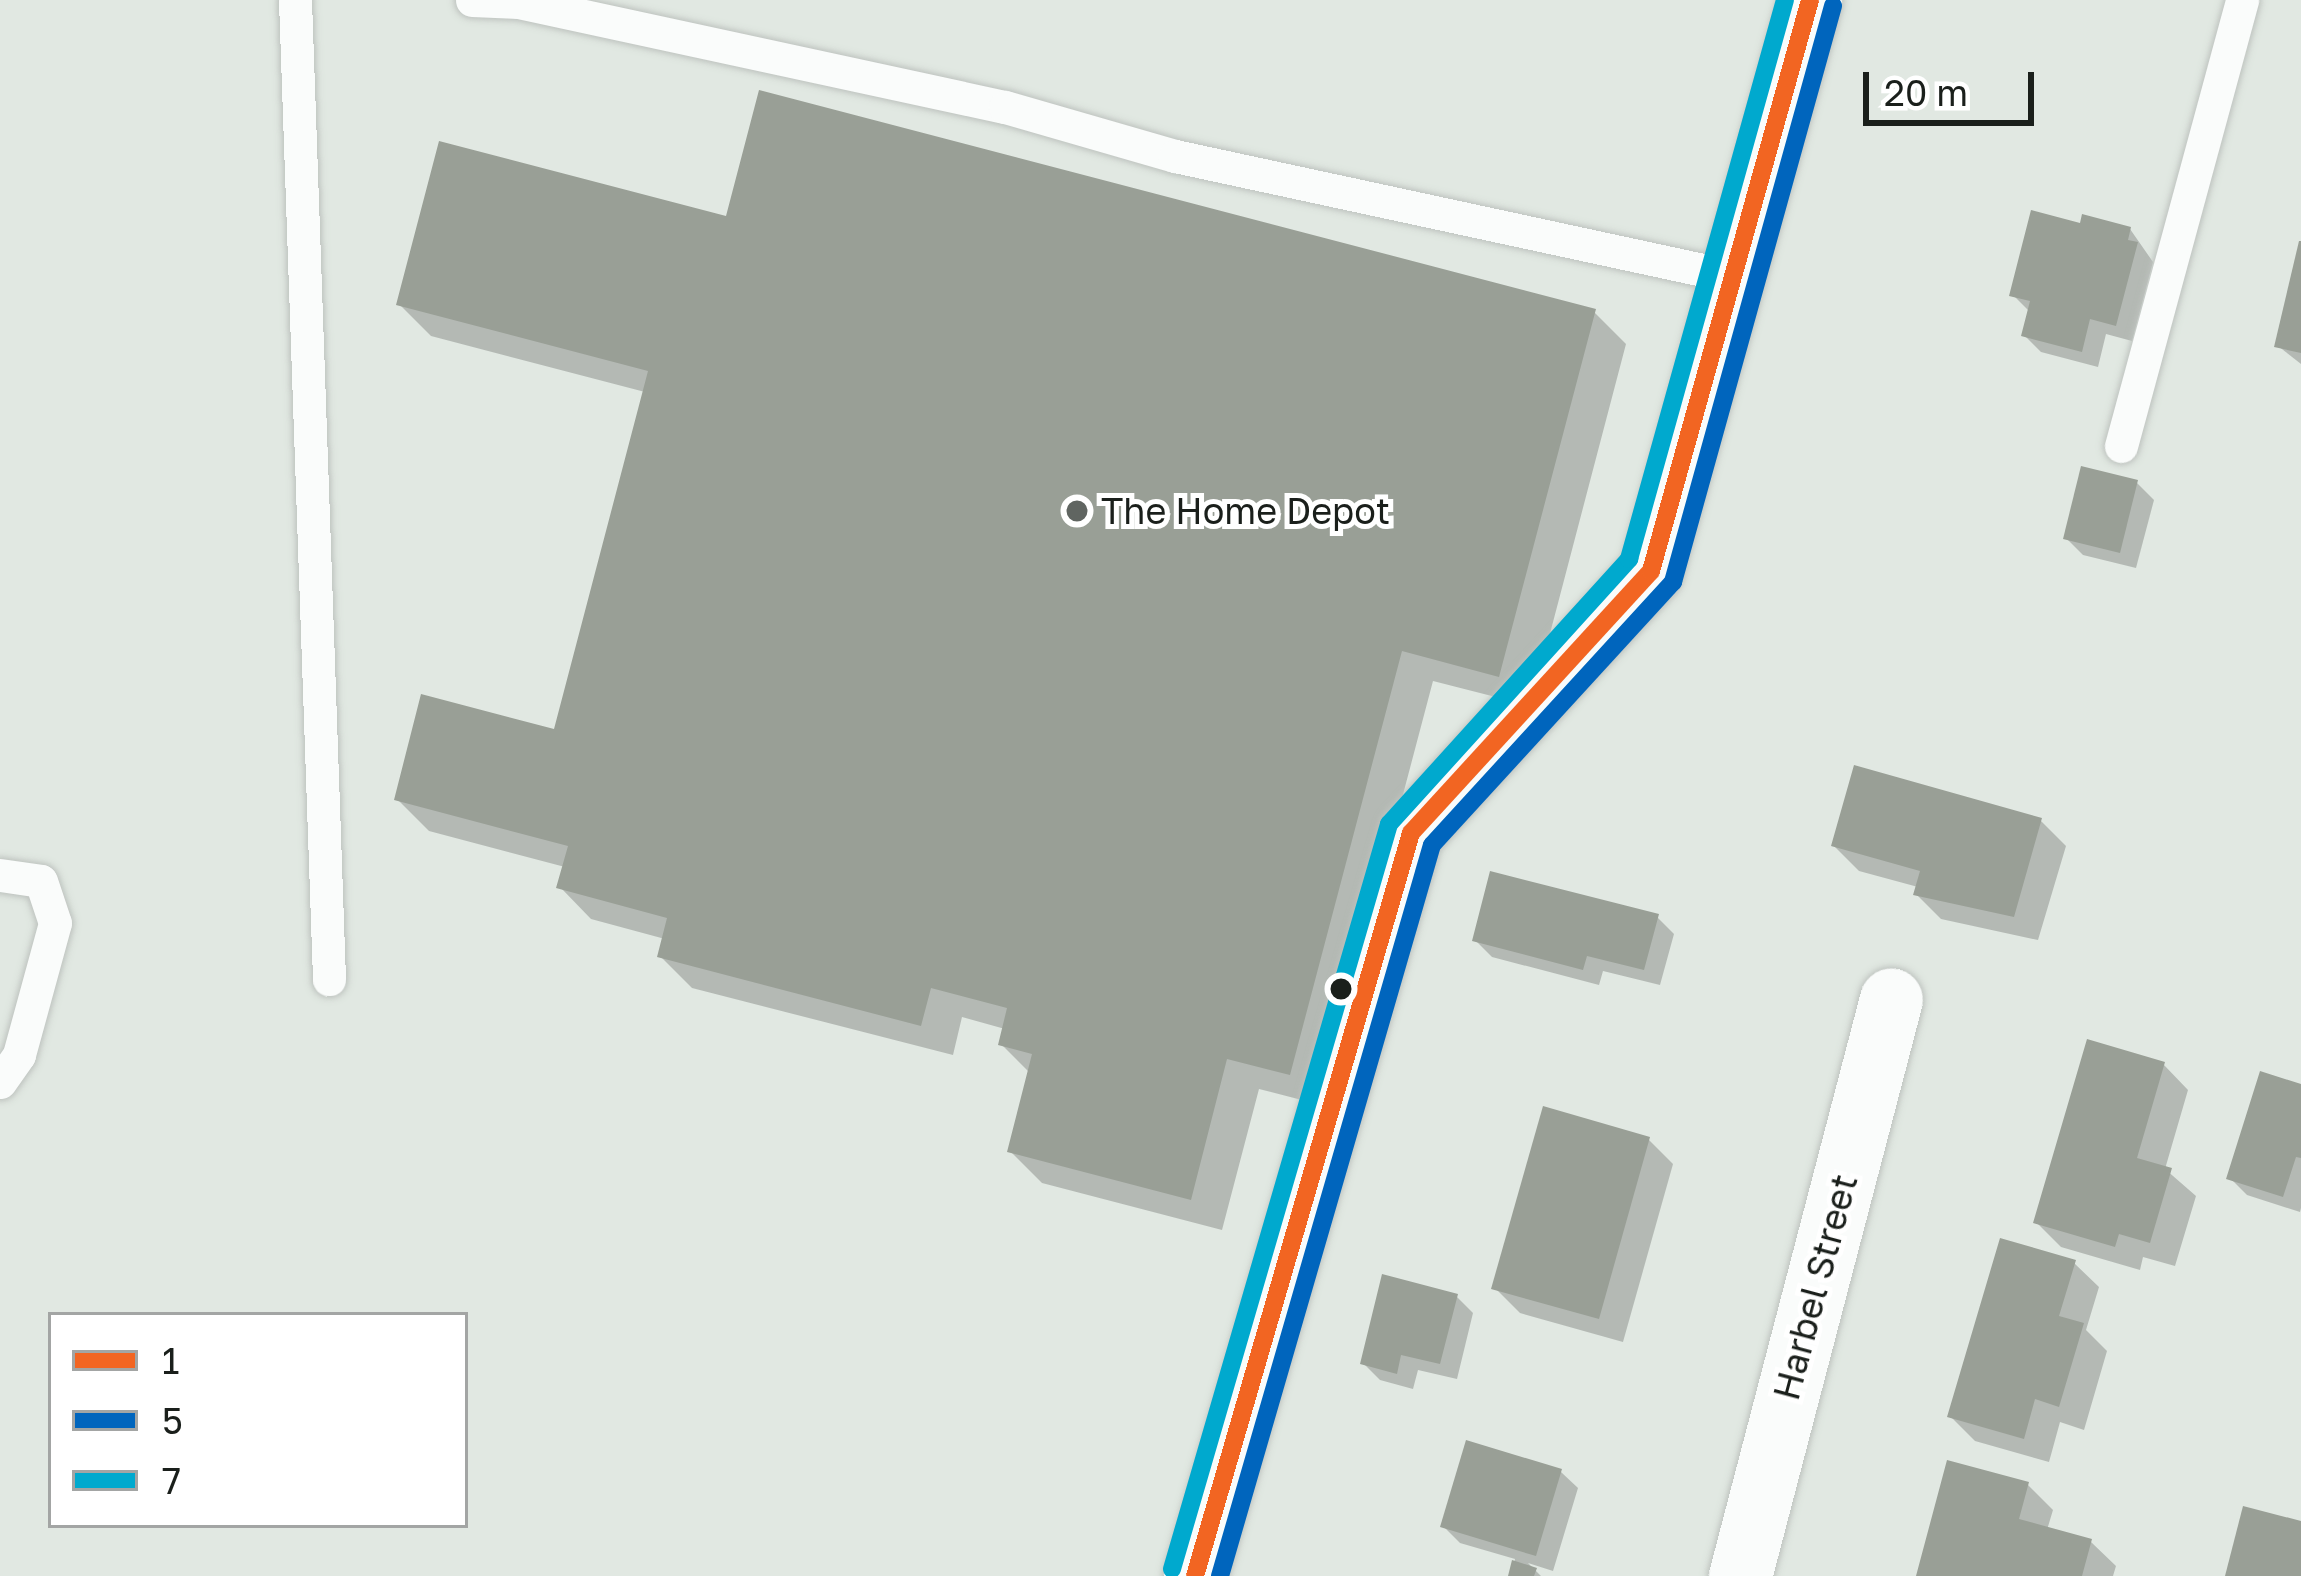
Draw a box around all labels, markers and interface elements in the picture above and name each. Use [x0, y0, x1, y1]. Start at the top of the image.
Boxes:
scale bar [1869, 48, 2040, 122]
text: 20 m [1884, 71, 1968, 114]
place label: The Home Depot [1101, 489, 1390, 533]
marker: The Home Depot [1064, 498, 1090, 524]
unlabelled marker [1330, 978, 1352, 1000]
street label: Harbel Street [1764, 1169, 1866, 1405]
legend [48, 1312, 468, 1528]
text: 1 [162, 1339, 179, 1382]
text: 5 [162, 1399, 183, 1442]
text: 7 [162, 1459, 181, 1502]

